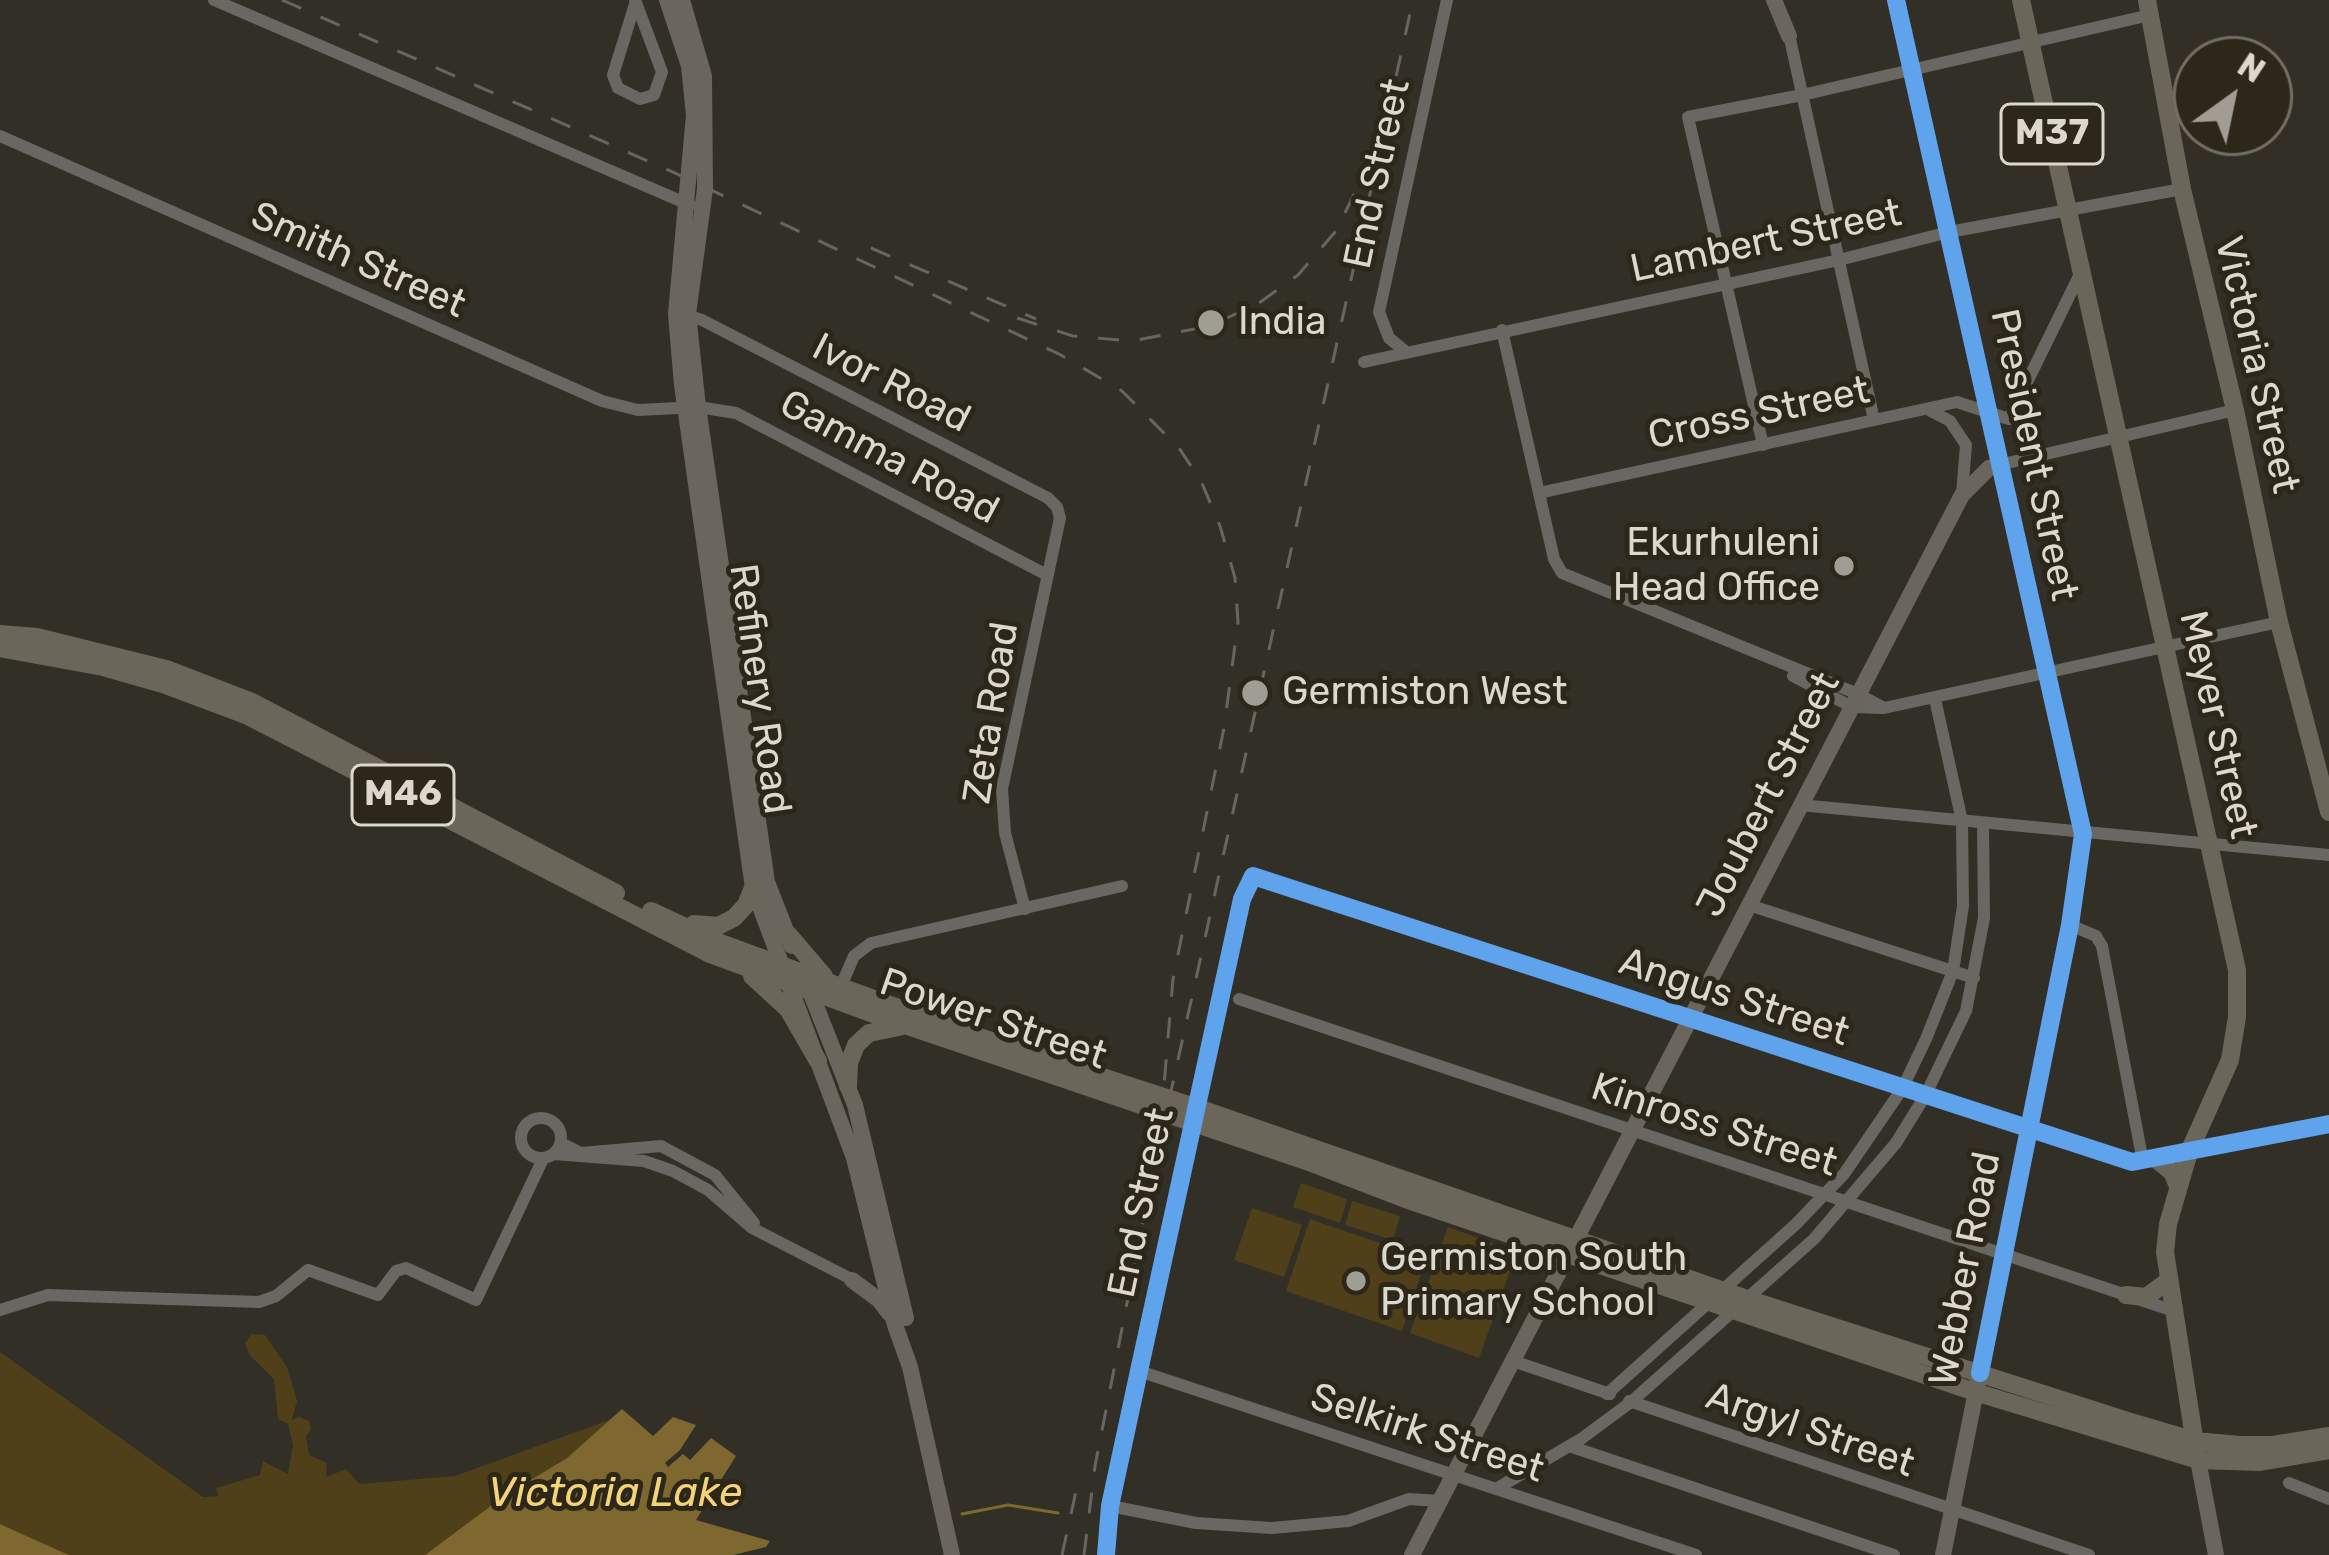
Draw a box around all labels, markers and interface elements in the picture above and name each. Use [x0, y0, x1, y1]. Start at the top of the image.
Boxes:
north arrow [2173, 36, 2293, 156]
text: N [2231, 45, 2272, 91]
street label: End Street [1335, 75, 1421, 273]
road number: M37 [2001, 104, 2103, 164]
street label: Lambert Street [1626, 190, 1906, 294]
street label: Smith Street [244, 193, 472, 329]
street label: Victoria Street [2204, 232, 2308, 498]
place label: India [1238, 300, 1326, 346]
street label: President Street [1979, 305, 2087, 605]
marker: India [1195, 307, 1227, 339]
street label: Ivor Road [804, 324, 978, 444]
street label: Cross Street [1644, 368, 1874, 460]
street label: Gamma Road [772, 381, 1006, 535]
place label: Ekurhuleni Head Office [1613, 521, 1820, 612]
marker: Ekurhuleni Head Office [1831, 553, 1857, 579]
street label: Refinery Road [718, 561, 800, 817]
street label: Meyer Street [2168, 607, 2266, 843]
street label: Zeta Road [955, 619, 1029, 807]
street label: Joubert Street [1687, 665, 1851, 925]
place label: Germiston West [1282, 670, 1567, 716]
marker: Germiston West [1239, 677, 1271, 709]
road number: M46 [352, 765, 454, 825]
street label: Angus Street [1613, 939, 1855, 1057]
street label: Power Street [874, 959, 1112, 1081]
street label: Kinross Street [1585, 1064, 1843, 1188]
street label: End Street [1099, 1104, 1185, 1302]
street label: Webber Road [1920, 1148, 2012, 1390]
place label: Germiston South Primary School [1380, 1236, 1687, 1327]
marker: Germiston South Primary School [1343, 1268, 1369, 1294]
street label: Selkirk Street [1305, 1374, 1549, 1494]
street label: Argyl Street [1700, 1374, 1920, 1488]
water label: Victoria Lake [488, 1469, 742, 1519]

